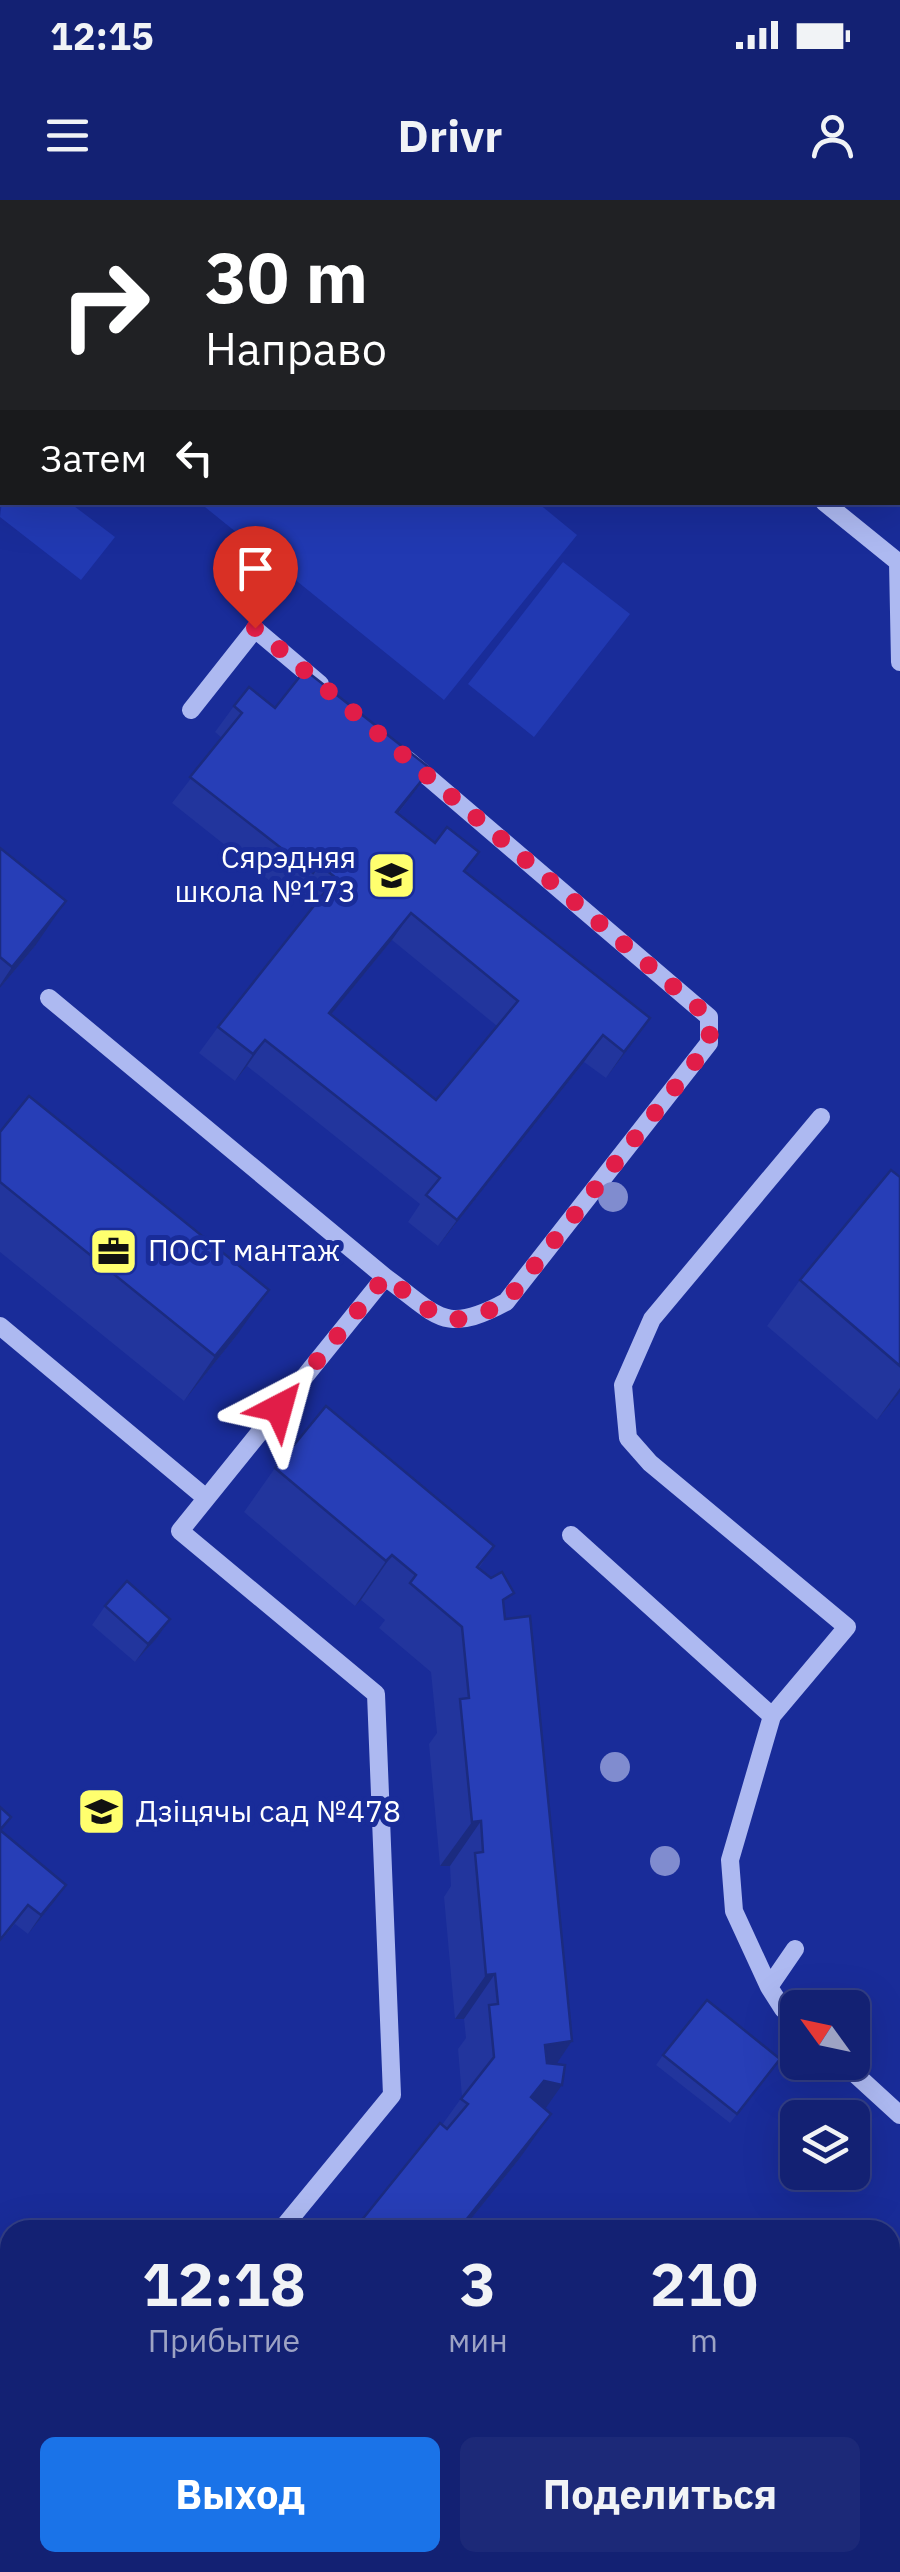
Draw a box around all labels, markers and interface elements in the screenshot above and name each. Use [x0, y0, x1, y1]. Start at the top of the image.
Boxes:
text: 12:15 [50, 11, 154, 60]
text: Drivr [398, 106, 502, 164]
icon: menu [40, 108, 95, 163]
icon: person [805, 108, 860, 163]
text: 30 m [205, 231, 368, 322]
icon: right [40, 240, 170, 370]
text: Направо [205, 319, 387, 377]
icon: left [167, 430, 222, 485]
text: Затем [40, 433, 147, 482]
pin [213, 526, 298, 629]
icon: arrive [228, 541, 283, 596]
place label: Сярэдняя школа №173 [175, 837, 356, 910]
school or university icon: Сярэдняя школа №173 [365, 849, 417, 901]
office icon: ПОСТ мантаж [87, 1225, 139, 1277]
place label: ПОСТ мантаж [148, 1230, 340, 1269]
position arrow [227, 1356, 331, 1460]
school or university icon: Дзіцячы сад №478 [75, 1786, 127, 1838]
place label: Дзіцячы сад №478 [136, 1791, 401, 1830]
north arrow [780, 1990, 870, 2080]
map controls [780, 1990, 870, 2190]
button: layers [780, 2100, 870, 2190]
text: 12:18 [142, 2244, 306, 2323]
text: 3 [460, 2244, 496, 2323]
text: 210 [650, 2244, 758, 2323]
text: Прибытие [148, 2319, 300, 2361]
text: мин [448, 2319, 508, 2361]
text: m [690, 2319, 718, 2361]
button: Выход [40, 2437, 440, 2552]
button: Поделиться [460, 2437, 860, 2552]

